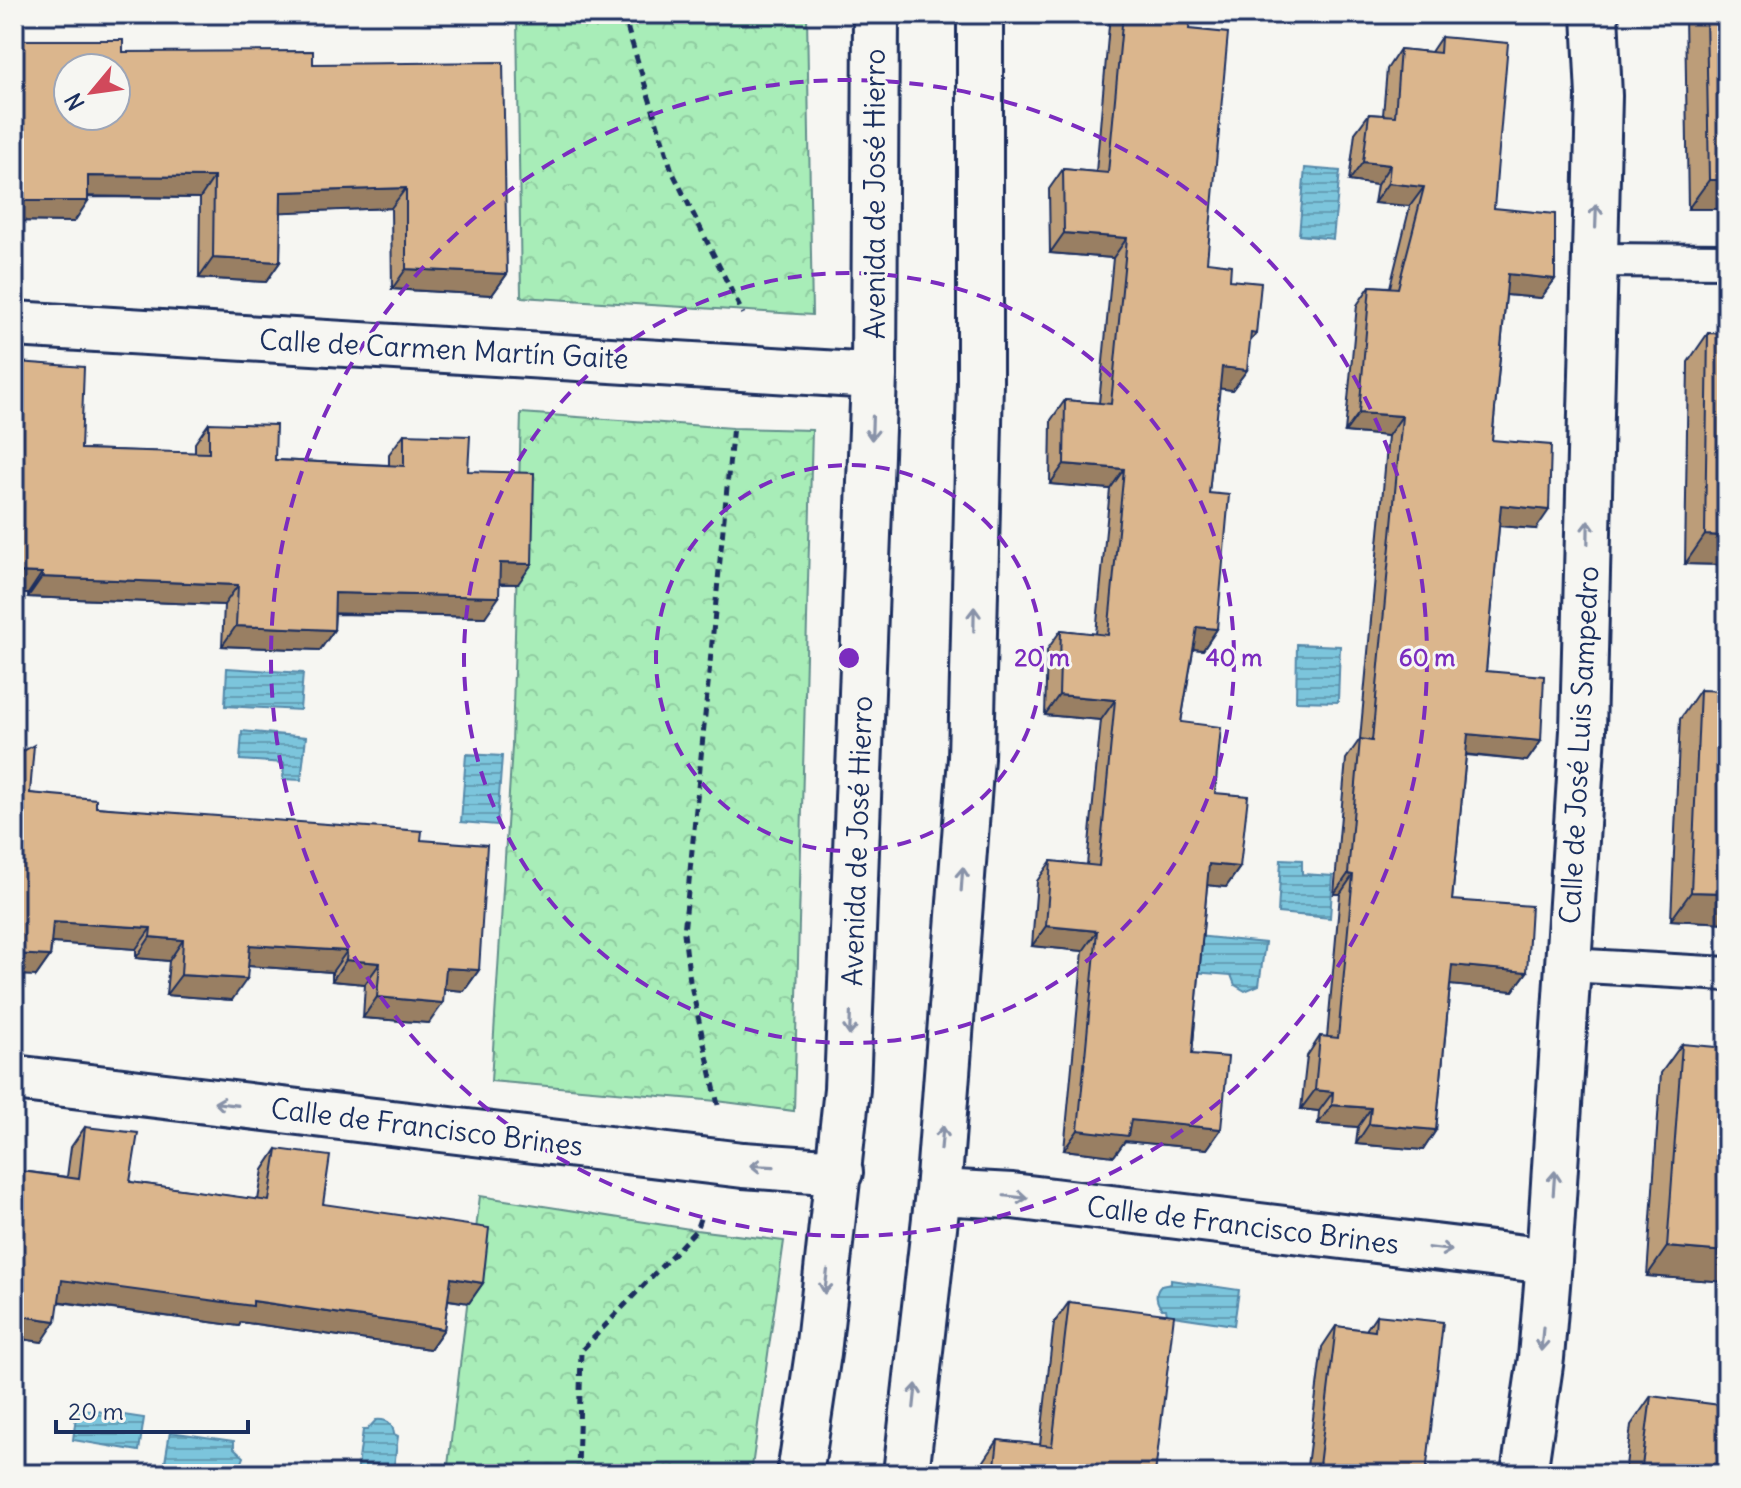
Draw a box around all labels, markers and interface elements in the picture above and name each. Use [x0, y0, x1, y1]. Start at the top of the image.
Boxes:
street label: Avenida de José Hierro [857, 49, 893, 339]
north arrow [52, 52, 132, 132]
text: N [59, 88, 90, 115]
one-way arrow [1588, 203, 1603, 230]
street label: Calle de Carmen Martín Gaite [258, 321, 630, 377]
one-way arrow [864, 414, 879, 441]
one-way arrow [1580, 519, 1595, 546]
street label: Calle de José Luis Sampedro [1552, 565, 1606, 925]
one-way arrow [967, 606, 982, 633]
text: 20 m [1014, 642, 1070, 672]
text: 40 m [1206, 642, 1262, 672]
text: 60 m [1399, 642, 1455, 672]
centre of rings [835, 644, 863, 672]
street label: Avenida de José Hierro [834, 695, 880, 987]
one-way arrow [955, 866, 970, 893]
one-way arrow [842, 1010, 857, 1037]
street label: Calle de Francisco Brines [269, 1090, 585, 1164]
one-way arrow [213, 1096, 239, 1111]
one-way arrow [935, 1125, 950, 1152]
one-way arrow [749, 1158, 776, 1173]
one-way arrow [1547, 1170, 1562, 1197]
street label: Calle de Francisco Brines [1085, 1188, 1401, 1262]
one-way arrow [1002, 1190, 1028, 1205]
one-way arrow [1427, 1242, 1452, 1257]
one-way arrow [819, 1268, 834, 1295]
one-way arrow [1534, 1325, 1549, 1351]
scale bar [56, 1384, 248, 1434]
one-way arrow [907, 1384, 922, 1410]
text: 20 m [68, 1396, 124, 1426]

